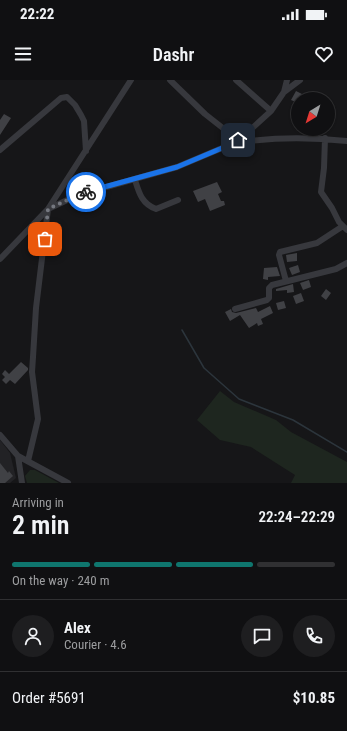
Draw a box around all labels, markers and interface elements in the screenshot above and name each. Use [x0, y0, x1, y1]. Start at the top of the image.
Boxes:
text: 22:22 [20, 5, 54, 23]
icon: menu [12, 43, 34, 65]
icon: heart [313, 43, 335, 65]
text: Dashr [153, 44, 194, 65]
north arrow [291, 92, 335, 136]
map controls [291, 92, 335, 136]
pin [221, 123, 255, 157]
icon: home [227, 129, 249, 151]
courier [66, 172, 106, 212]
icon: bike [75, 181, 97, 203]
pin [28, 222, 62, 256]
icon: bag [34, 228, 56, 250]
text: Arriving in [12, 495, 64, 510]
text: 22:24–22:29 [258, 508, 335, 526]
text: 2 min [12, 510, 70, 540]
text: On the way · 240 m [12, 573, 109, 588]
button: person [12, 615, 54, 657]
button: chat [241, 615, 283, 657]
button: phone [293, 615, 335, 657]
text: Alex [64, 619, 91, 637]
text: Courier · 4.6 [64, 637, 127, 652]
text: Order #5691 [12, 689, 86, 707]
text: $10.85 [293, 689, 335, 707]

